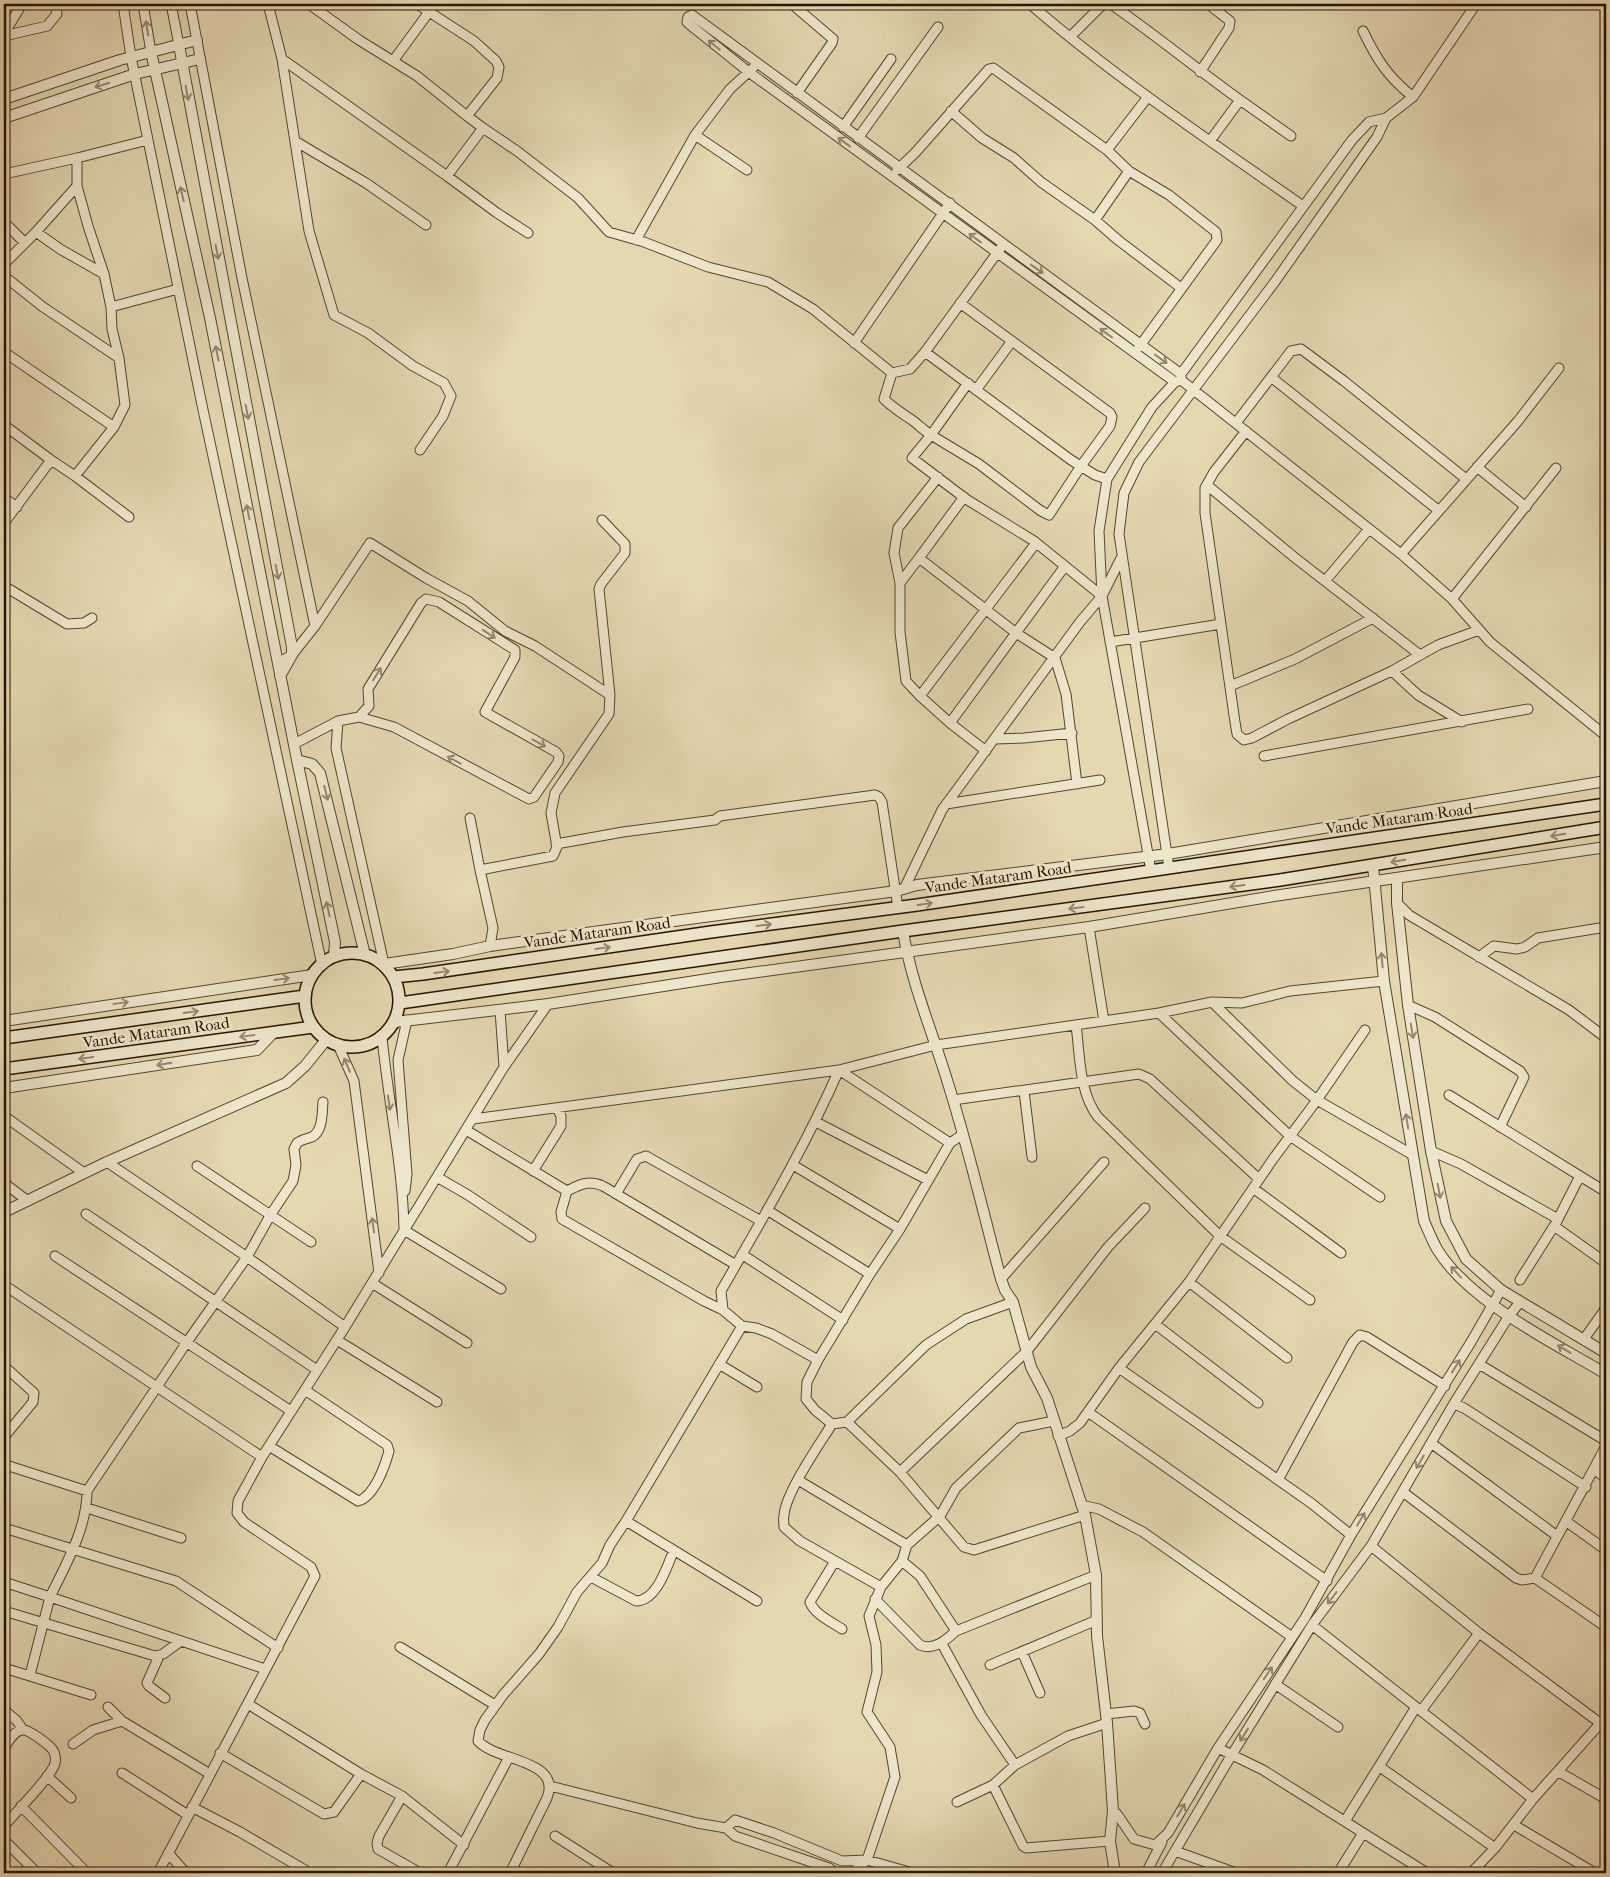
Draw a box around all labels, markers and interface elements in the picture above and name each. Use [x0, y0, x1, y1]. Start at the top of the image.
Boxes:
one-way arrow [142, 20, 152, 36]
one-way arrow [708, 39, 721, 50]
one-way arrow [95, 80, 111, 90]
one-way arrow [183, 84, 192, 100]
one-way arrow [837, 137, 851, 147]
one-way arrow [177, 187, 186, 203]
one-way arrow [968, 233, 982, 243]
one-way arrow [213, 244, 222, 260]
one-way arrow [1030, 263, 1043, 274]
one-way arrow [1100, 328, 1114, 339]
one-way arrow [211, 345, 221, 361]
one-way arrow [1154, 354, 1168, 364]
one-way arrow [243, 404, 253, 420]
one-way arrow [243, 505, 252, 521]
one-way arrow [273, 563, 283, 579]
one-way arrow [481, 629, 495, 639]
one-way arrow [373, 668, 383, 682]
one-way arrow [532, 738, 547, 748]
one-way arrow [447, 754, 462, 764]
one-way arrow [322, 784, 331, 800]
street label: Vande Mataram Road [1324, 799, 1474, 838]
one-way arrow [1551, 830, 1567, 840]
one-way arrow [1390, 856, 1406, 866]
street label: Vande Mataram Road [923, 858, 1073, 897]
one-way arrow [1230, 881, 1246, 891]
one-way arrow [917, 899, 933, 909]
one-way arrow [323, 902, 333, 918]
one-way arrow [1069, 903, 1085, 913]
street label: Vande Mataram Road [522, 913, 672, 952]
one-way arrow [755, 920, 771, 930]
one-way arrow [595, 942, 611, 952]
one-way arrow [1377, 953, 1387, 969]
one-way arrow [434, 966, 450, 976]
one-way arrow [274, 974, 290, 984]
one-way arrow [113, 998, 129, 1008]
one-way arrow [182, 1007, 198, 1017]
street label: Vande Mataram Road [81, 1013, 231, 1052]
one-way arrow [1408, 1022, 1418, 1038]
one-way arrow [239, 1031, 255, 1041]
one-way arrow [78, 1053, 94, 1063]
one-way arrow [341, 1058, 351, 1073]
one-way arrow [157, 1059, 173, 1069]
one-way arrow [384, 1095, 394, 1111]
one-way arrow [1402, 1113, 1412, 1129]
one-way arrow [1435, 1183, 1444, 1199]
one-way arrow [368, 1217, 378, 1233]
one-way arrow [1450, 1266, 1462, 1279]
one-way arrow [1558, 1343, 1572, 1353]
one-way arrow [1452, 1360, 1462, 1374]
one-way arrow [1415, 1454, 1425, 1468]
one-way arrow [1357, 1513, 1367, 1527]
one-way arrow [1327, 1591, 1337, 1605]
one-way arrow [1263, 1666, 1273, 1680]
one-way arrow [1239, 1727, 1249, 1741]
one-way arrow [1176, 1804, 1186, 1818]

